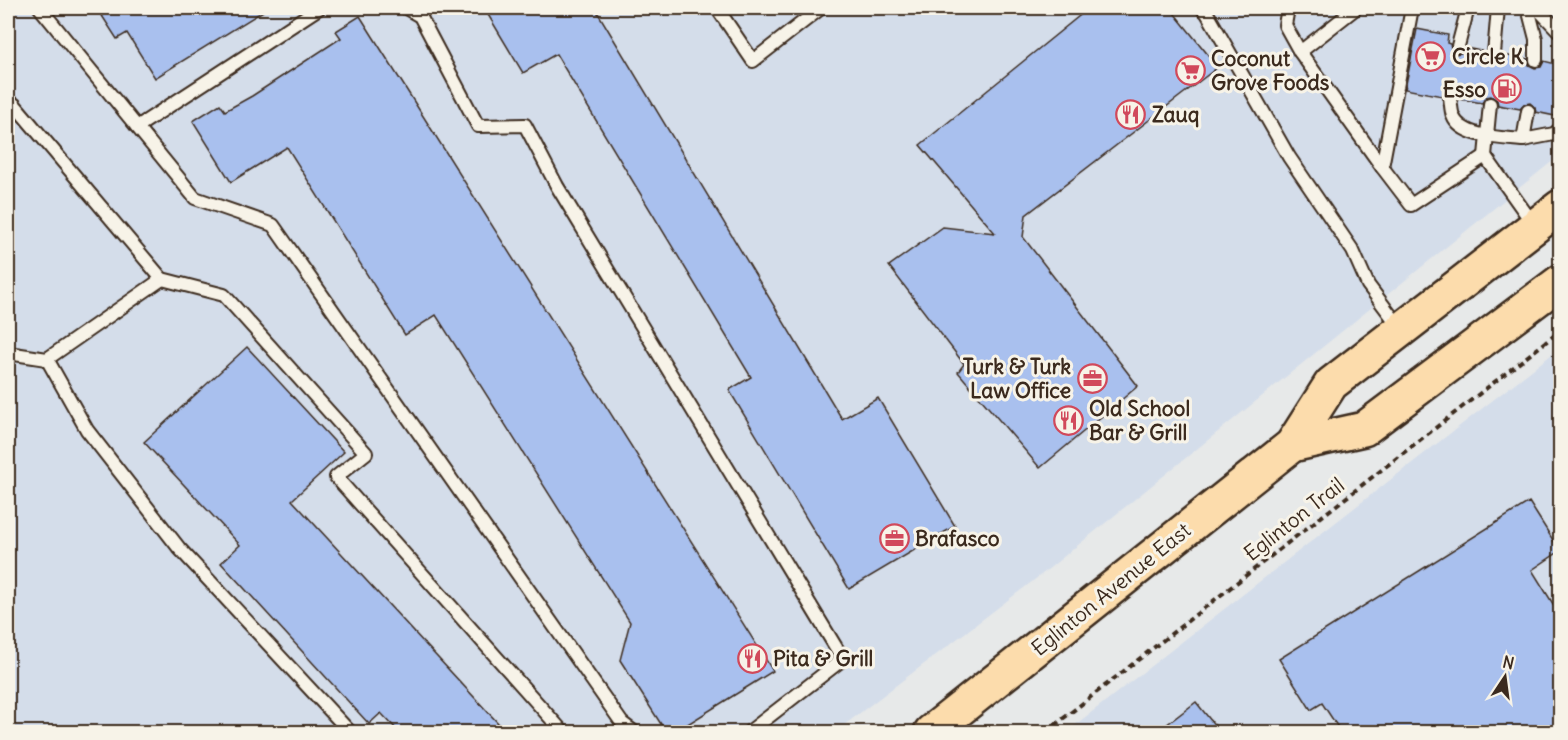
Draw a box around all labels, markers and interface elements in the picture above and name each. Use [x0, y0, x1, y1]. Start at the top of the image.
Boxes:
supermarket icon: Circle K [1415, 40, 1447, 72]
place label: Circle K [1452, 43, 1525, 70]
place label: Coconut Grove Foods [1211, 45, 1330, 96]
supermarket icon: Coconut Grove Foods [1174, 54, 1206, 86]
fuel station icon: Esso [1491, 73, 1523, 105]
place label: Esso [1443, 76, 1486, 103]
restaurant icon: Zauq [1115, 98, 1147, 130]
place label: Zauq [1152, 101, 1199, 128]
place label: Turk & Turk Law Office [963, 353, 1071, 404]
office icon: Turk & Turk Law Office [1076, 362, 1108, 394]
place label: Old School Bar & Grill [1089, 395, 1190, 446]
restaurant icon: Old School Bar & Grill [1052, 404, 1084, 436]
street label: Eglinton Trail [1238, 471, 1350, 567]
street label: Eglinton Avenue East [1026, 516, 1196, 662]
office icon: Brafasco [878, 522, 910, 554]
place label: Brafasco [915, 525, 1000, 552]
restaurant icon: Pita & Grill [736, 642, 768, 674]
place label: Pita & Grill [773, 645, 873, 672]
north arrow [1475, 647, 1535, 707]
text: N [1501, 651, 1516, 673]

